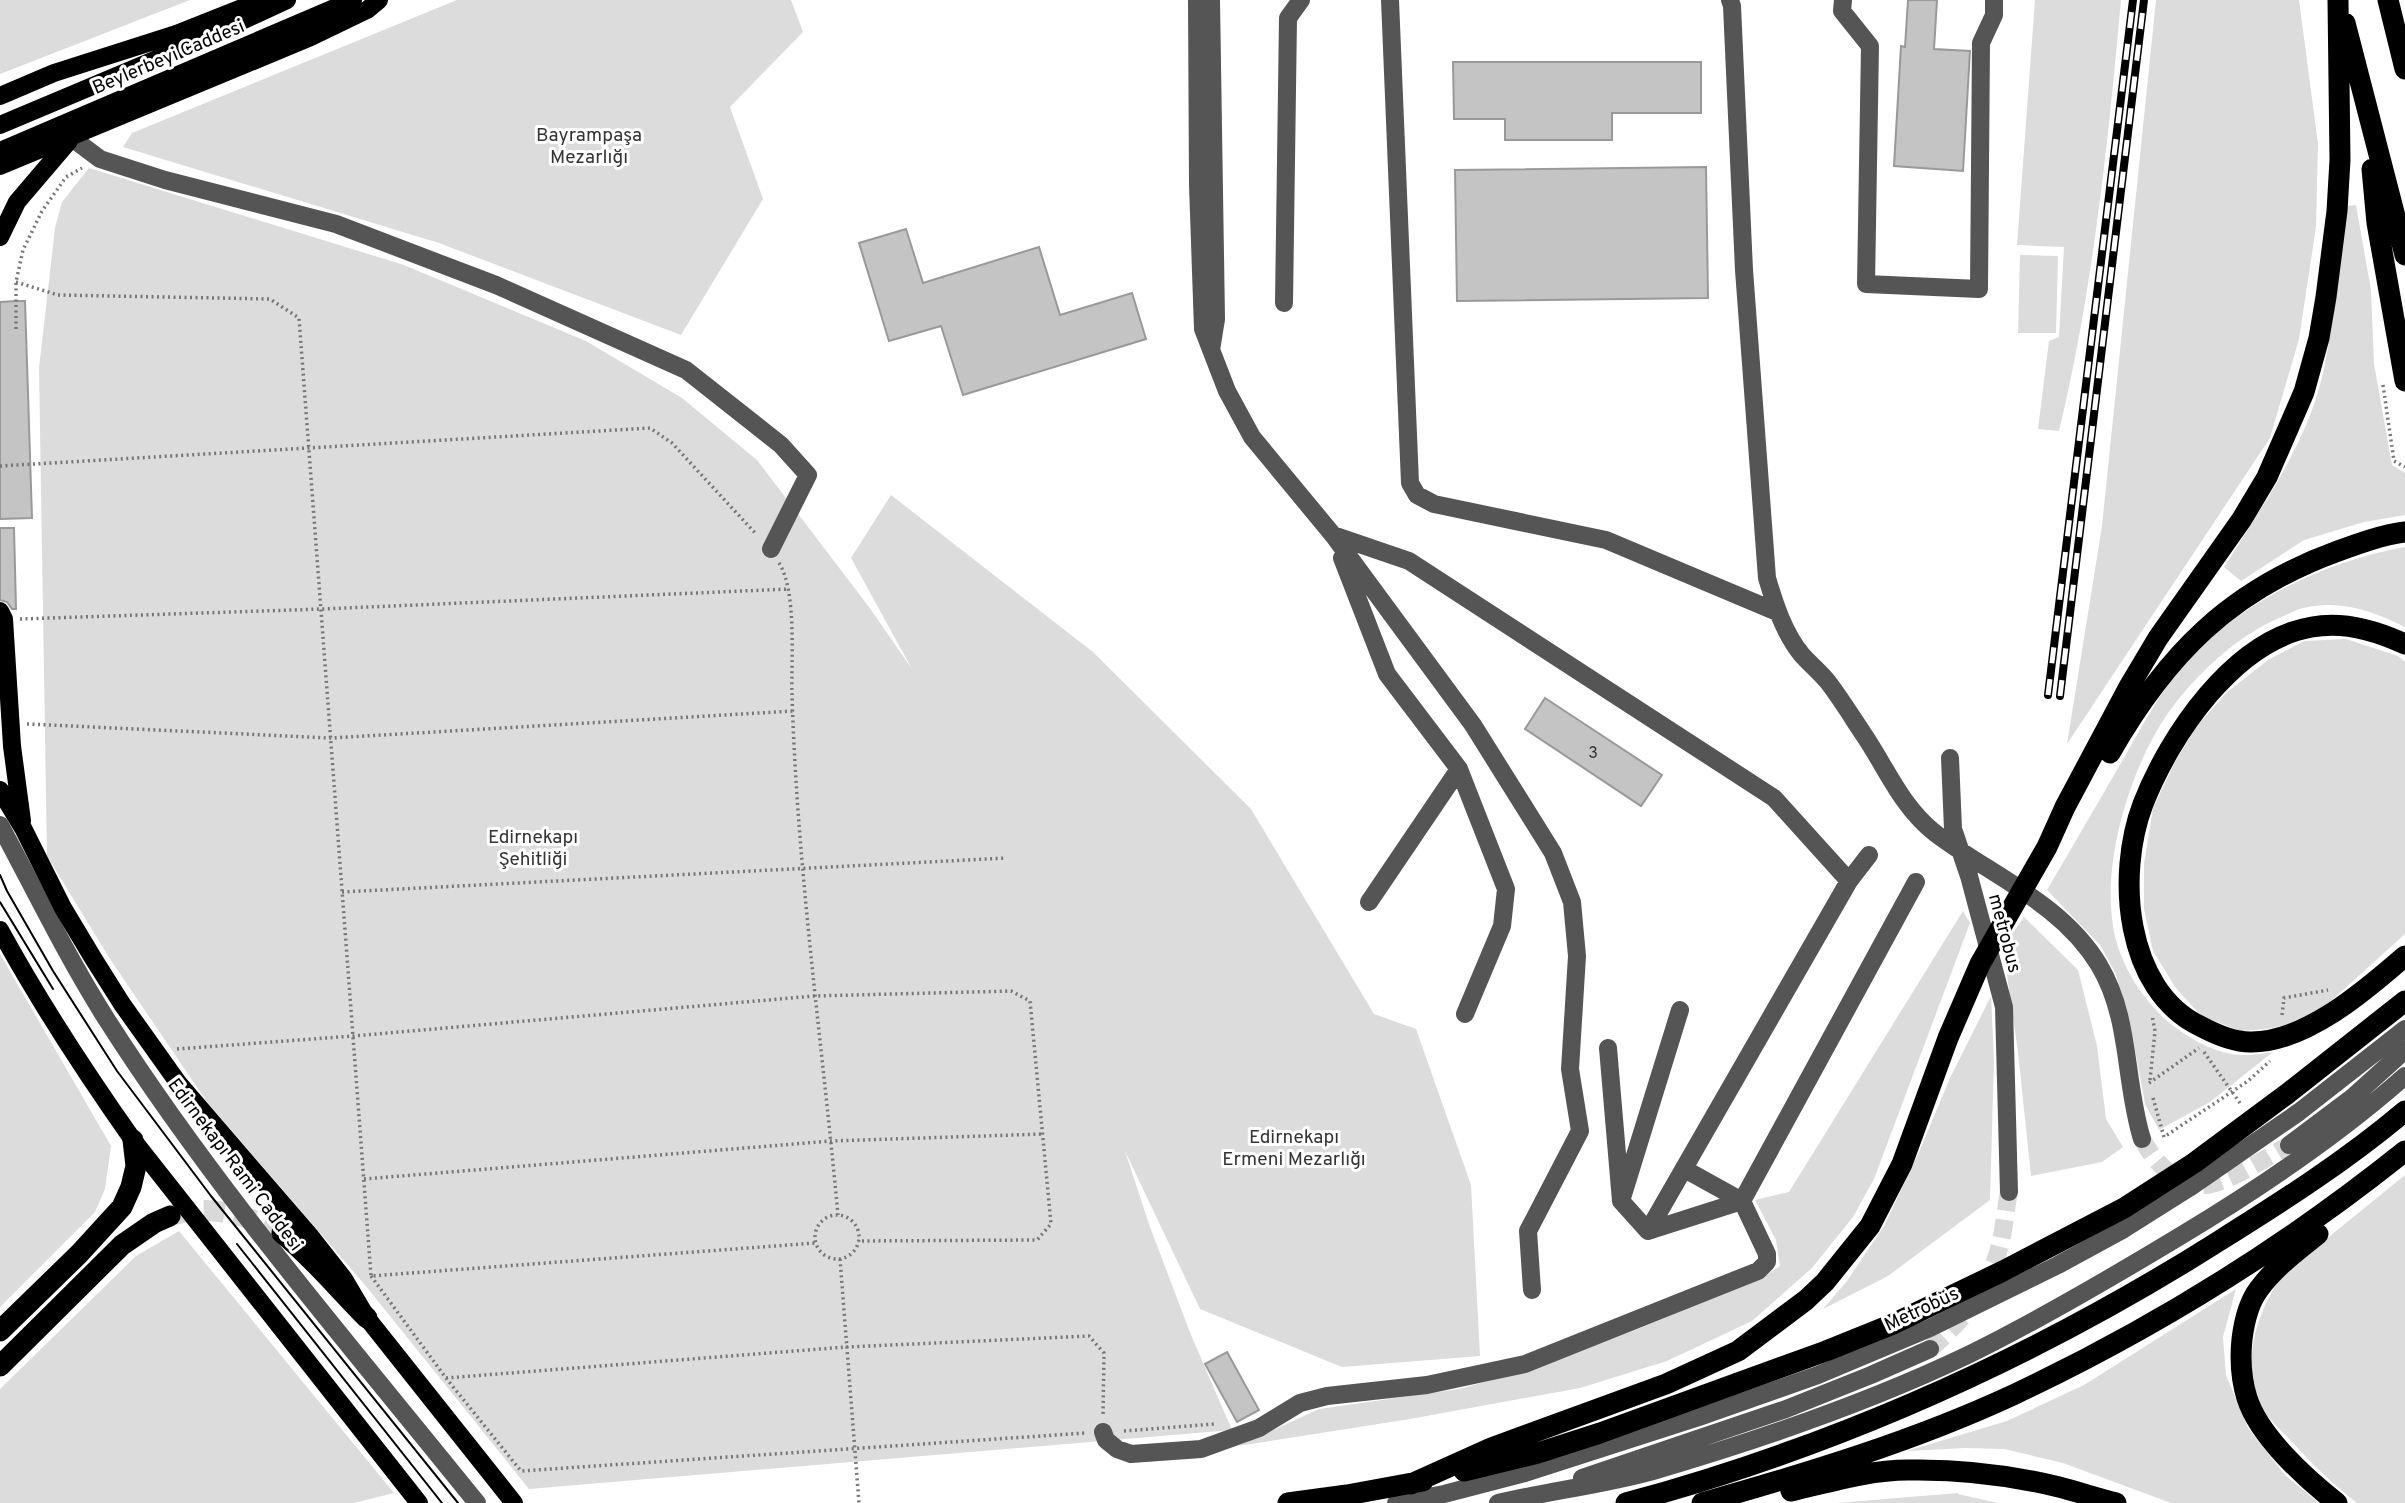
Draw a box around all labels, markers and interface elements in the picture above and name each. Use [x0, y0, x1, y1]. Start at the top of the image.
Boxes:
street label: Beylerbeyi Caddesi [89, 15, 249, 101]
park label: Bayrampaşa Mezarlığı [536, 124, 642, 170]
house number: 3 [1588, 744, 1598, 764]
park label: Edirnekapı Şehitliği [488, 826, 578, 872]
street label: metrobus [1982, 891, 2026, 976]
street label: Edirnekapı Rami Caddesi [162, 1074, 307, 1256]
park label: Edirnekapı Ermeni Mezarlığı [1222, 1126, 1366, 1172]
street label: Metrobüs [1881, 1282, 1963, 1338]

